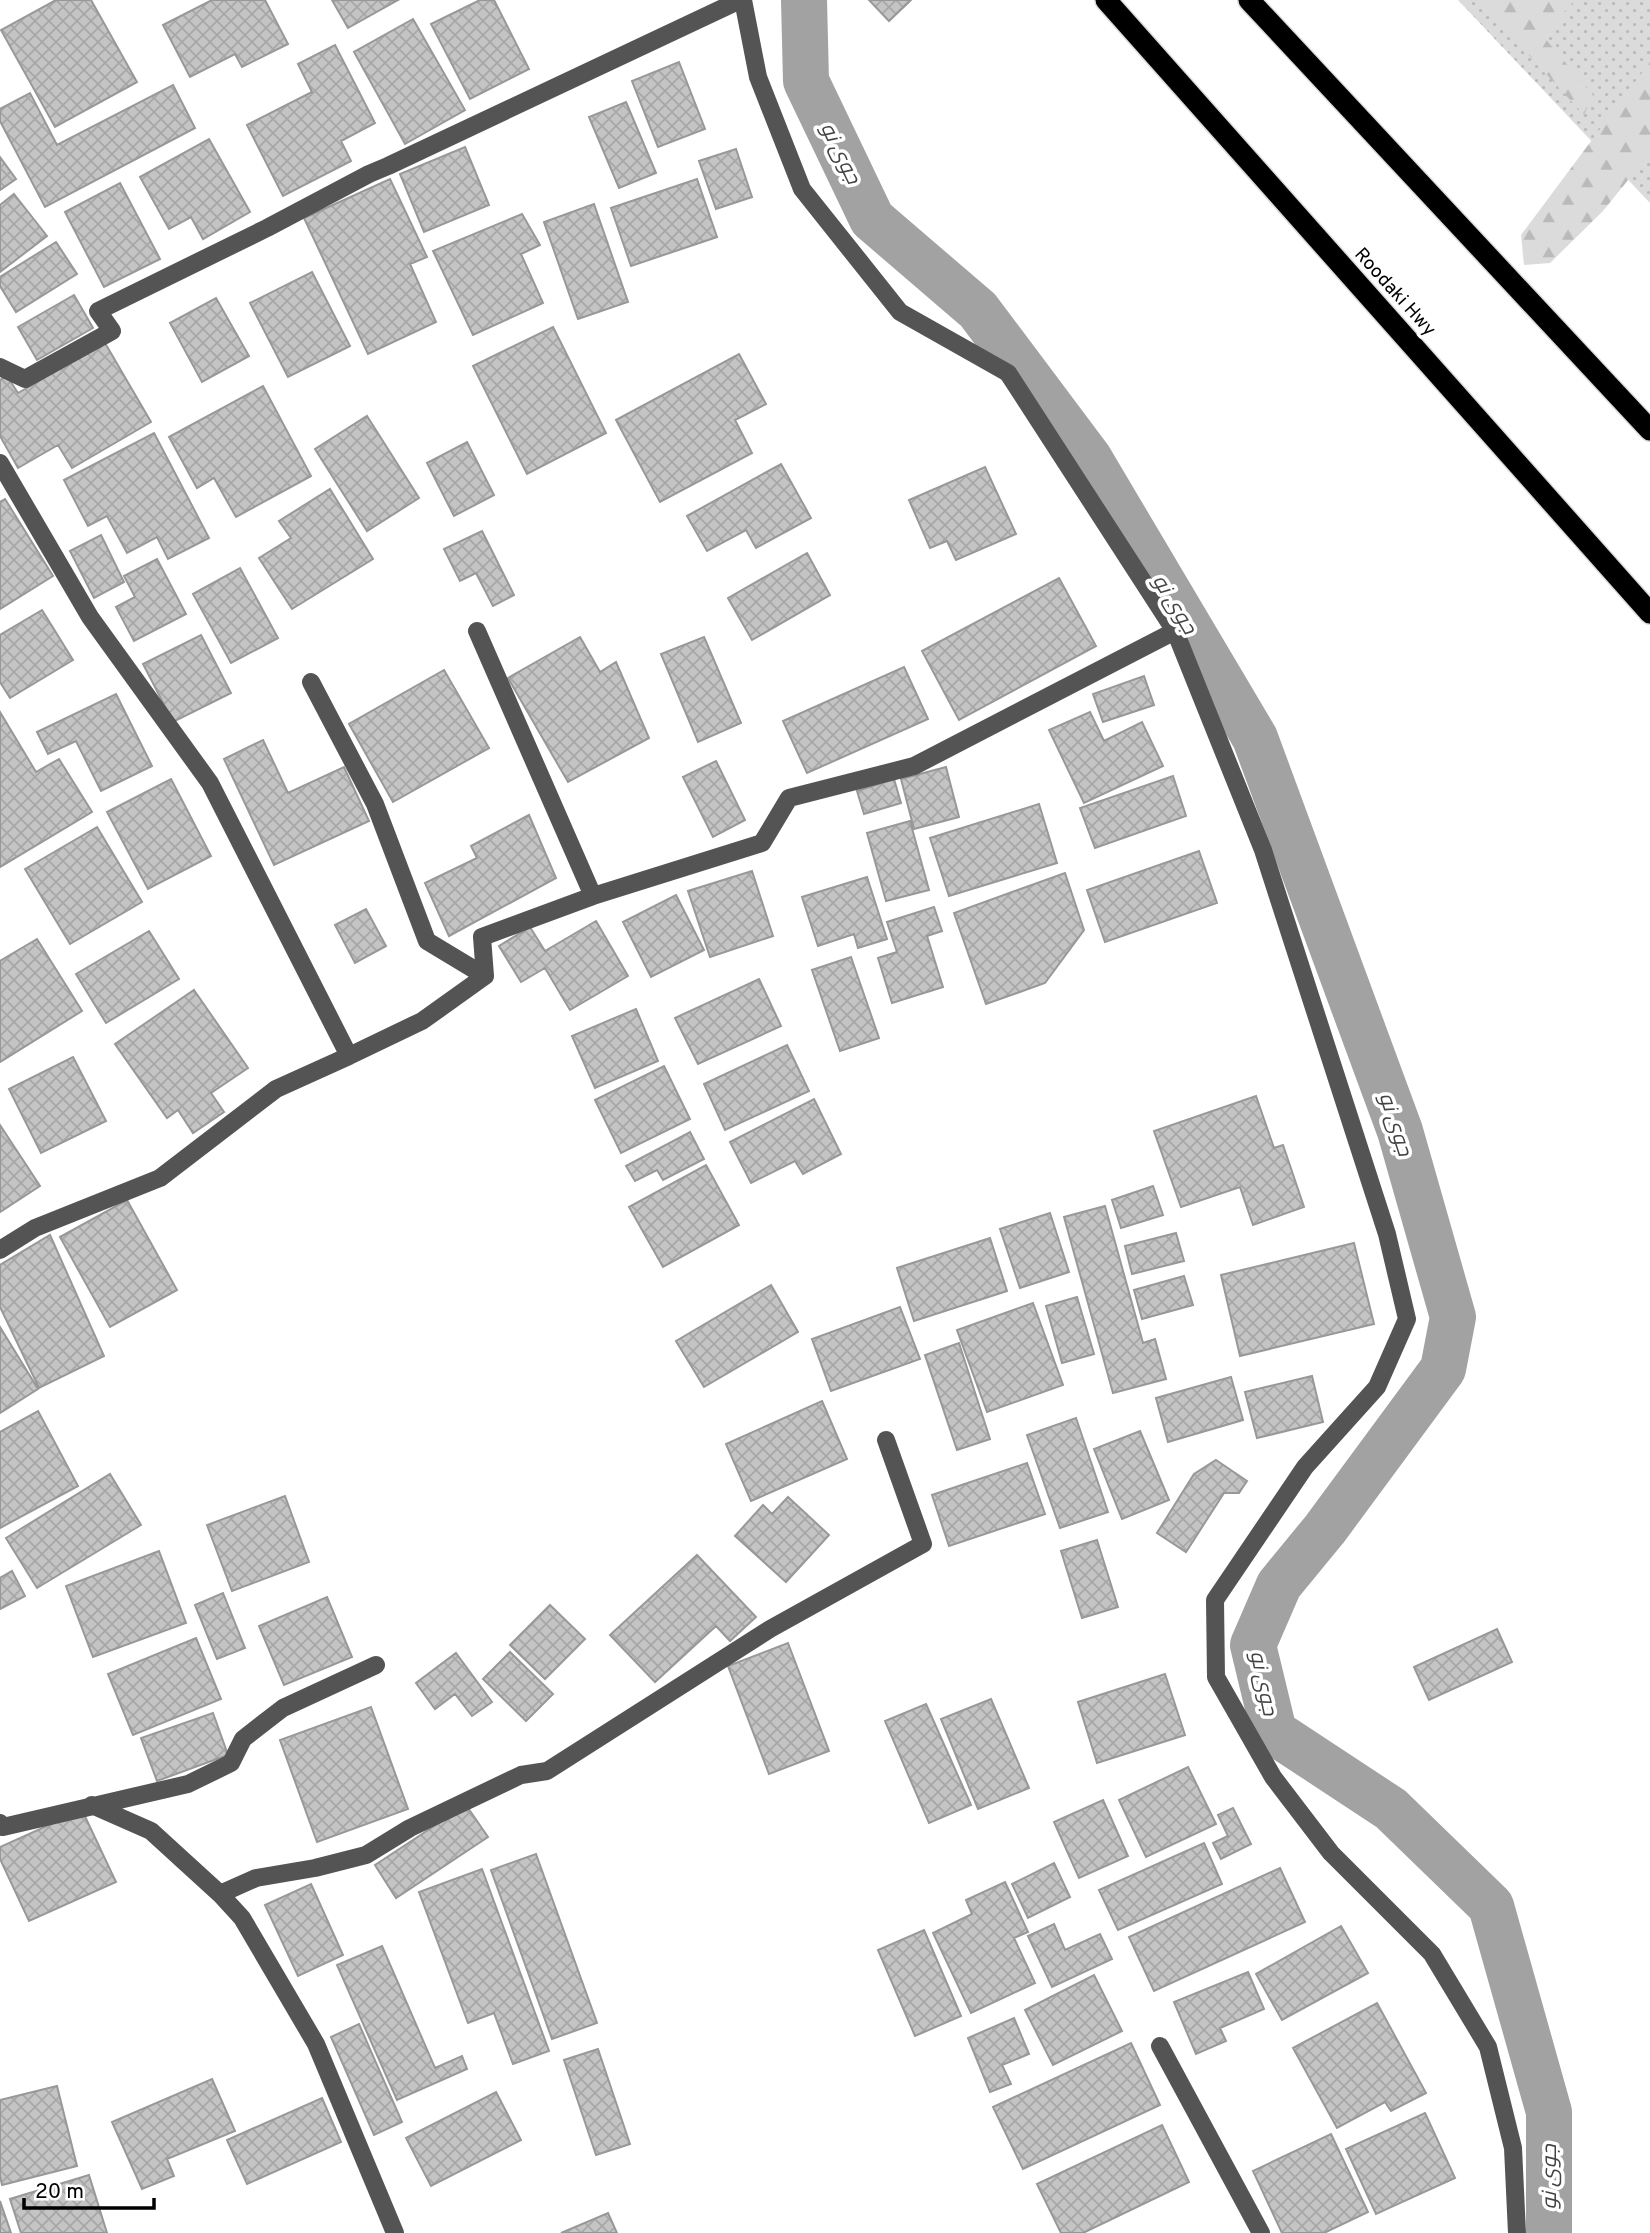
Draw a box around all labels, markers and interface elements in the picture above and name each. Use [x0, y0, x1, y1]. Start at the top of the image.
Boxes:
water label: جوی نو [813, 118, 867, 190]
street label: Roodaki Hwy [1348, 243, 1441, 342]
water label: جوی نو [1145, 570, 1203, 641]
water label: جوی نو [1372, 1089, 1418, 1161]
water label: جوی نو [1243, 1649, 1283, 1719]
water label: جوی نو [1537, 2143, 1564, 2210]
scale bar [24, 2166, 154, 2210]
text: 20 m [35, 2179, 84, 2206]

